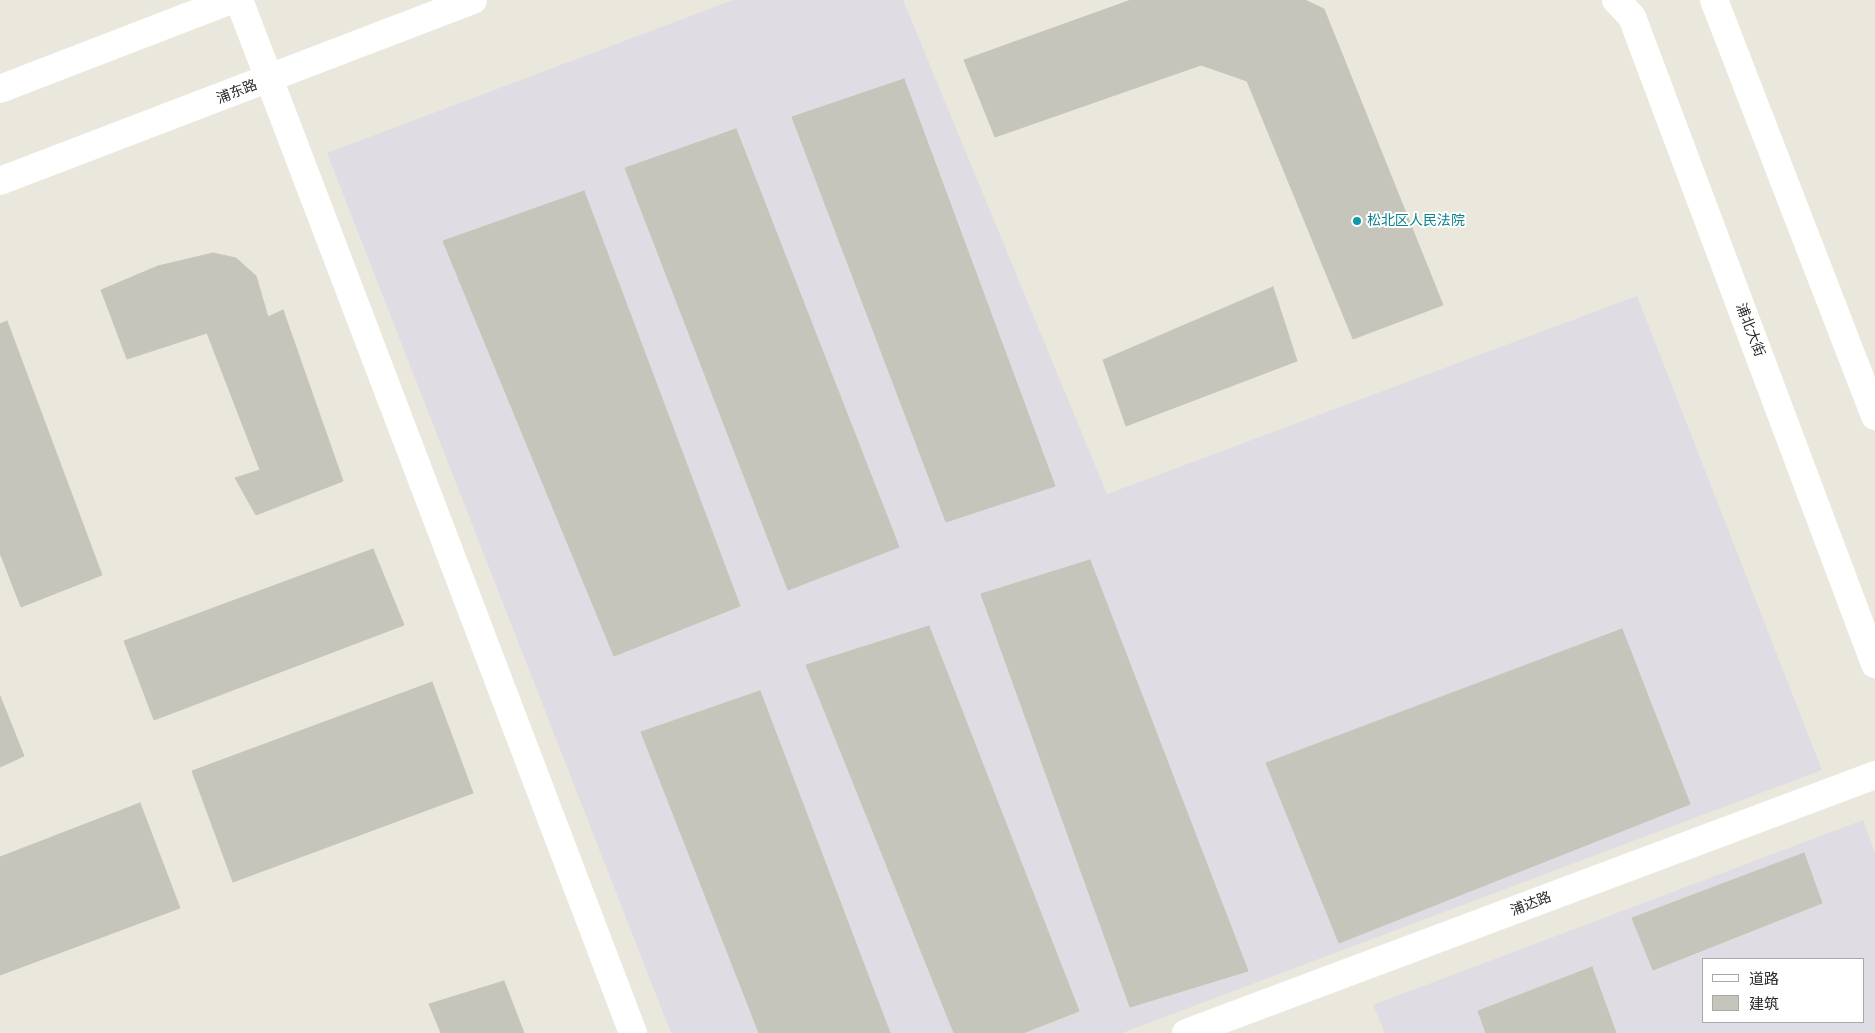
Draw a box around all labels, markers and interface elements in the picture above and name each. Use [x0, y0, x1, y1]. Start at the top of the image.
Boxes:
street label: 浦东路 [214, 77, 260, 107]
place label: 松北区人民法院 [1367, 213, 1465, 229]
marker: 松北区人民法院 [1351, 215, 1363, 227]
street label: 浦北大街 [1732, 301, 1768, 359]
street label: 浦达路 [1508, 889, 1554, 919]
legend [1702, 958, 1865, 1023]
text: 道路 [1749, 970, 1779, 988]
text: 建筑 [1749, 995, 1779, 1013]

